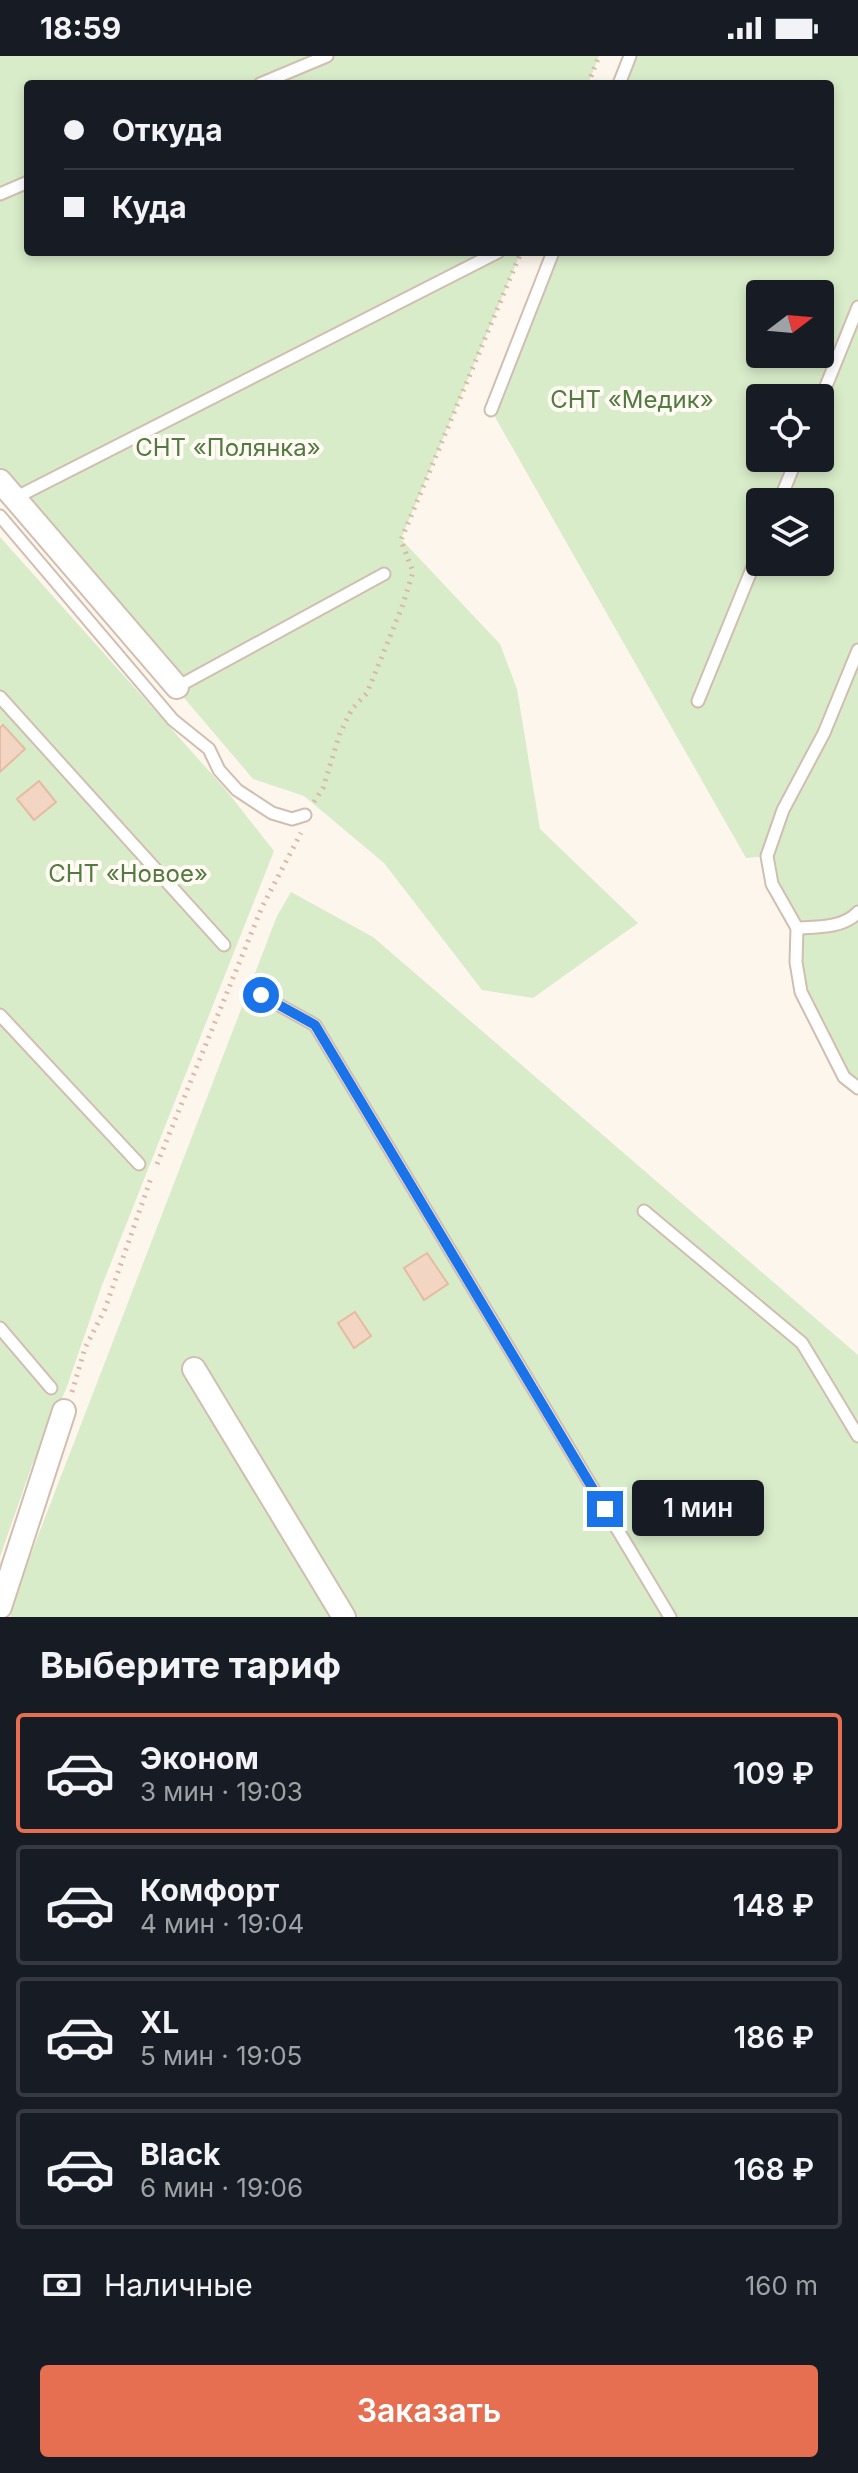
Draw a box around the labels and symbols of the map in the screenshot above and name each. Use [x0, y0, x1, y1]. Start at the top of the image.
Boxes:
north arrow [746, 280, 834, 368]
park label: СНТ «Медик» [550, 385, 714, 414]
park label: СНТ «Полянка» [135, 433, 321, 462]
park label: СНТ «Новое» [48, 859, 208, 888]
route start [243, 977, 279, 1013]
callout: 1 мин [633, 1481, 765, 1537]
route end [587, 1491, 623, 1527]

